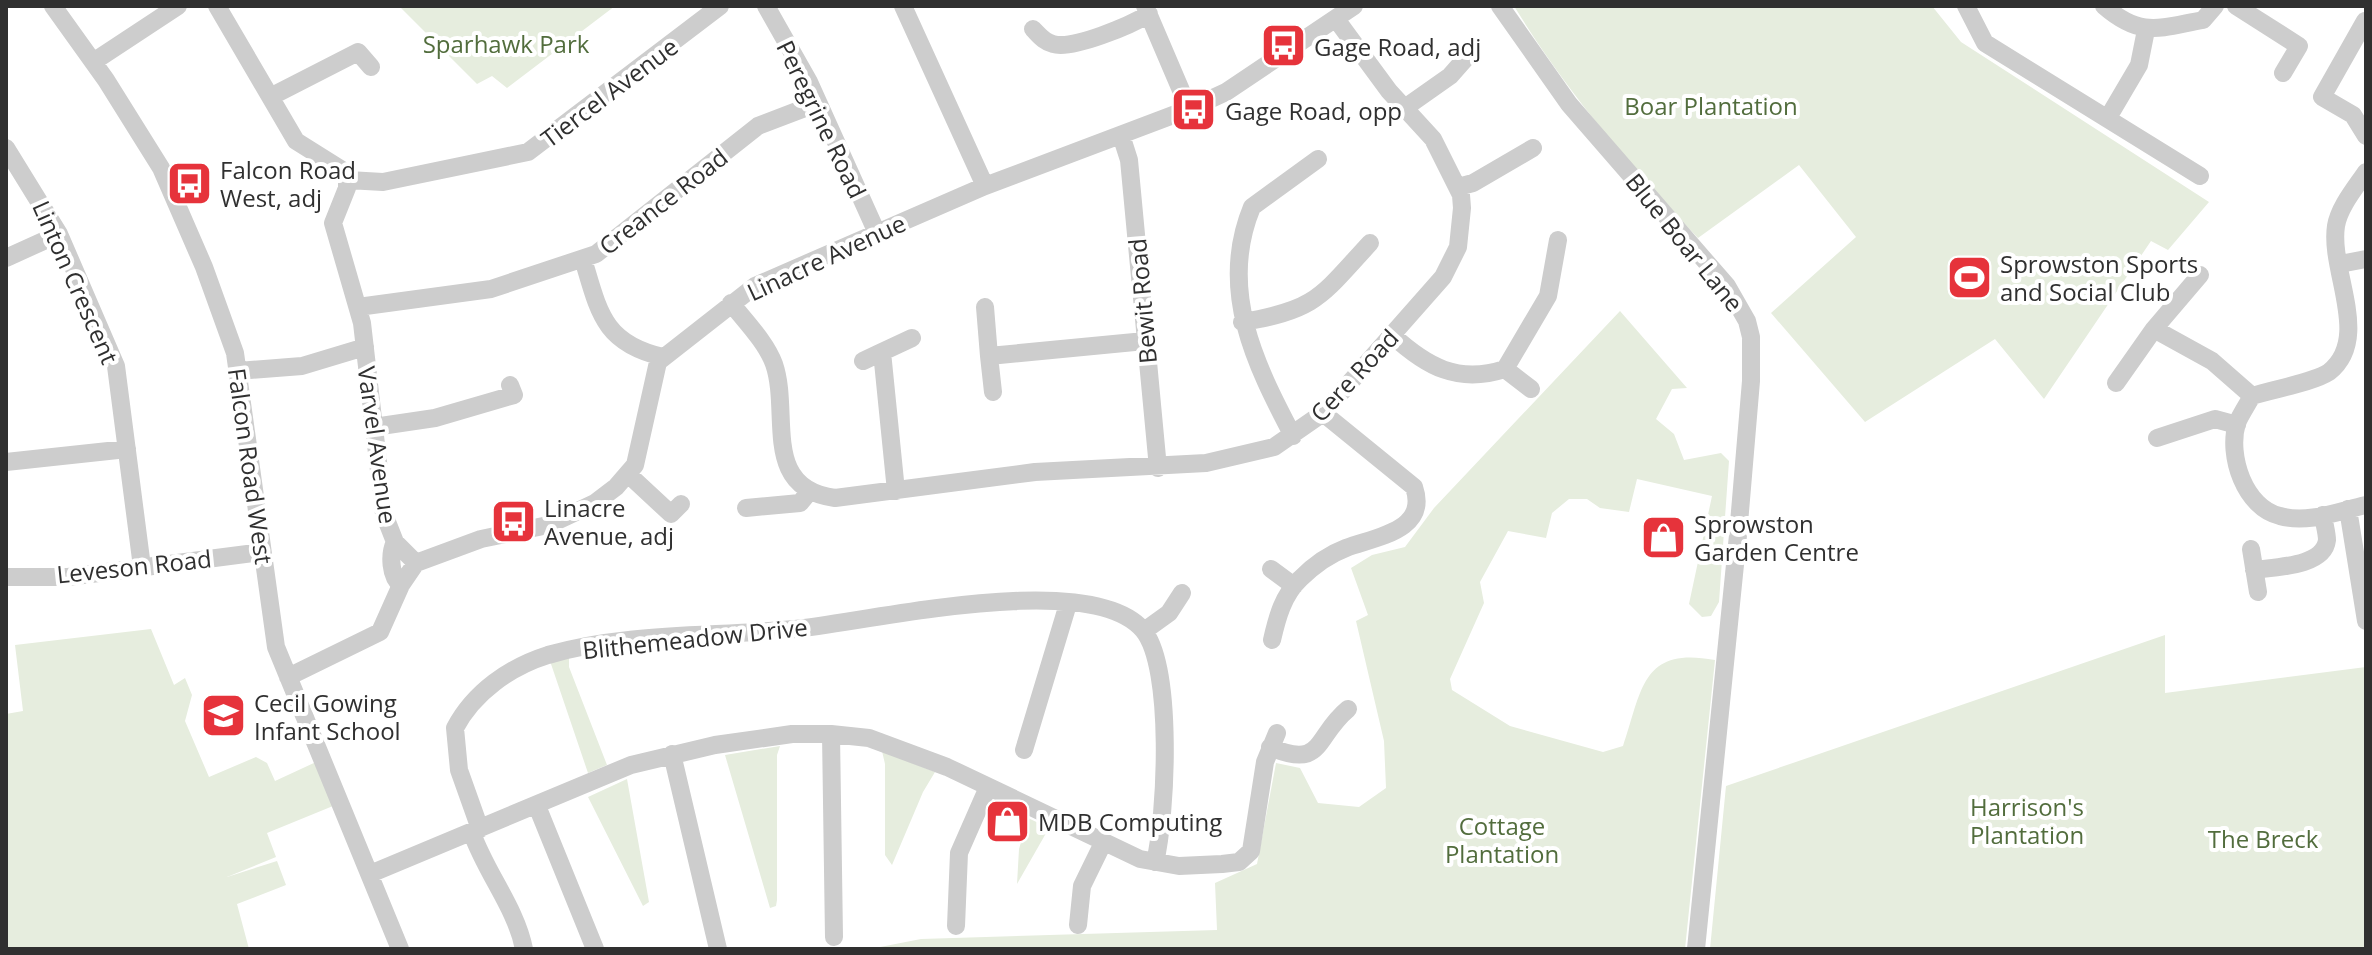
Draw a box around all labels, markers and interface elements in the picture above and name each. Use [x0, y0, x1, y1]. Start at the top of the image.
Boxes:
bus stop icon: Gage Road, adj [1259, 22, 1307, 70]
park label: Sparhawk Park [423, 27, 590, 60]
street label: Tiercel Avenue [534, 30, 684, 154]
place label: Gage Road, adj [1314, 30, 1481, 63]
street label: Peregrine Road [770, 35, 874, 203]
bus stop icon: Gage Road, opp [1170, 86, 1218, 134]
park label: Boar Plantation [1624, 89, 1798, 122]
place label: Gage Road, opp [1225, 94, 1402, 127]
street label: Creance Road [592, 140, 734, 262]
place label: Falcon Road West, adj [220, 153, 356, 214]
bus stop icon: Falcon Road West, adj [165, 159, 213, 207]
street label: Blue Boar Lane [1619, 166, 1751, 318]
street label: Linton Crescent [25, 195, 127, 369]
street label: Linacre Avenue [741, 206, 911, 308]
street label: Bewit Road [1120, 237, 1164, 365]
place label: Sprowston Sports and Social Club [2000, 247, 2198, 308]
sports icon: Sprowston Sports and Social Club [1945, 253, 1993, 301]
street label: Cere Road [1303, 322, 1405, 428]
street label: Varvel Avenue [351, 364, 405, 526]
street label: Falcon Road West [221, 366, 281, 566]
place label: Linacre Avenue, adj [544, 491, 674, 552]
bus stop icon: Linacre Avenue, adj [489, 497, 537, 545]
place label: Sprowston Garden Centre [1694, 507, 1859, 568]
shop icon: Sprowston Garden Centre [1639, 513, 1687, 561]
street label: Leveson Road [55, 541, 213, 591]
street label: Blithemeadow Drive [581, 610, 809, 666]
place label: Cecil Gowing Infant School [254, 686, 401, 747]
school or university icon: Cecil Gowing Infant School [199, 692, 247, 740]
park label: Harrison's Plantation [1970, 790, 2084, 851]
shop icon: MDB Computing [983, 797, 1031, 845]
place label: MDB Computing [1038, 805, 1222, 838]
park label: Cottage Plantation [1445, 809, 1559, 870]
park label: The Breck [2208, 822, 2319, 855]

